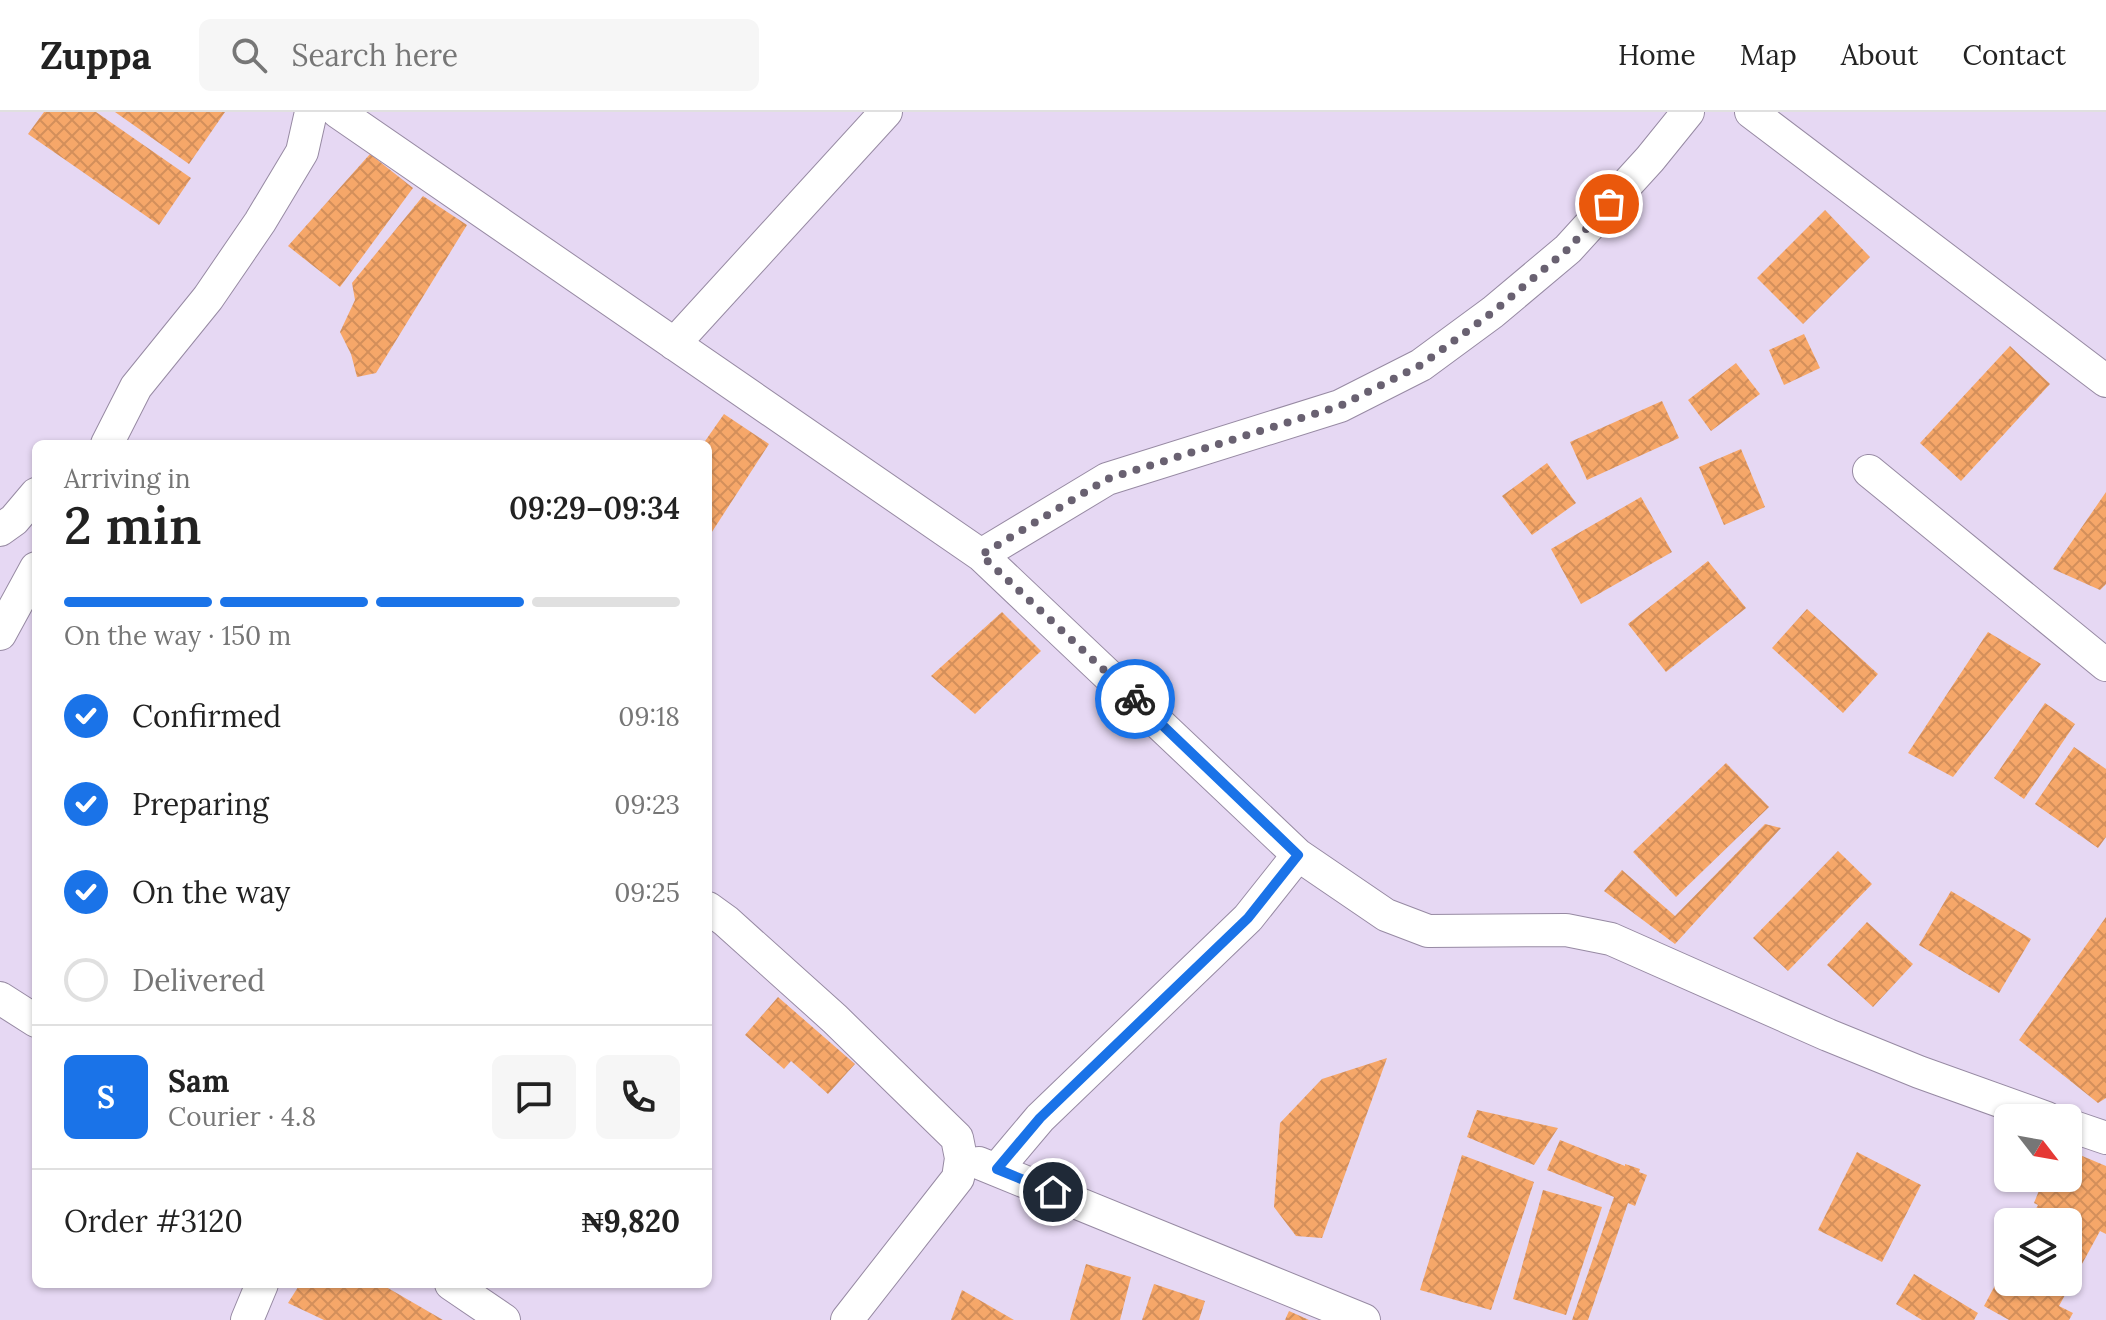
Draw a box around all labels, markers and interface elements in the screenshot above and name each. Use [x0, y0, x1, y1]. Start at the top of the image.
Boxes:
search box [199, 19, 759, 91]
text: Zuppa [40, 31, 151, 79]
icon: search [227, 33, 271, 77]
text: Search here [291, 36, 458, 74]
text: Home [1618, 37, 1696, 73]
text: Map [1740, 37, 1797, 73]
text: About [1841, 37, 1918, 73]
text: Contact [1962, 37, 2066, 73]
pin [1575, 170, 1643, 238]
icon: bag [1587, 182, 1631, 226]
text: Arriving in [64, 462, 191, 495]
text: 09:29–09:34 [509, 489, 680, 527]
text: 2 min [64, 492, 202, 558]
text: On the way · 150 m [64, 619, 291, 652]
courier [1095, 659, 1175, 739]
icon: bike [1113, 677, 1157, 721]
icon: check [64, 694, 108, 738]
text: Confirmed [132, 697, 281, 735]
text: 09:18 [618, 700, 680, 733]
icon: check [64, 782, 108, 826]
text: Preparing [132, 785, 269, 823]
text: 09:23 [614, 788, 680, 821]
icon: check [64, 870, 108, 914]
text: On the way [132, 873, 290, 911]
text: 09:25 [614, 876, 680, 909]
text: Delivered [132, 961, 265, 999]
button: chat [492, 1055, 576, 1139]
button: phone [596, 1055, 680, 1139]
text: Sam [168, 1062, 229, 1100]
text: S [97, 1078, 115, 1116]
text: Courier · 4.8 [168, 1100, 316, 1133]
north arrow [1994, 1104, 2082, 1192]
map controls [1994, 1104, 2082, 1296]
pin [1019, 1158, 1087, 1226]
icon: home [1031, 1170, 1075, 1214]
text: Order #3120 [64, 1202, 243, 1240]
text: ₦9,820 [582, 1202, 680, 1240]
button: layers [1994, 1208, 2082, 1296]

